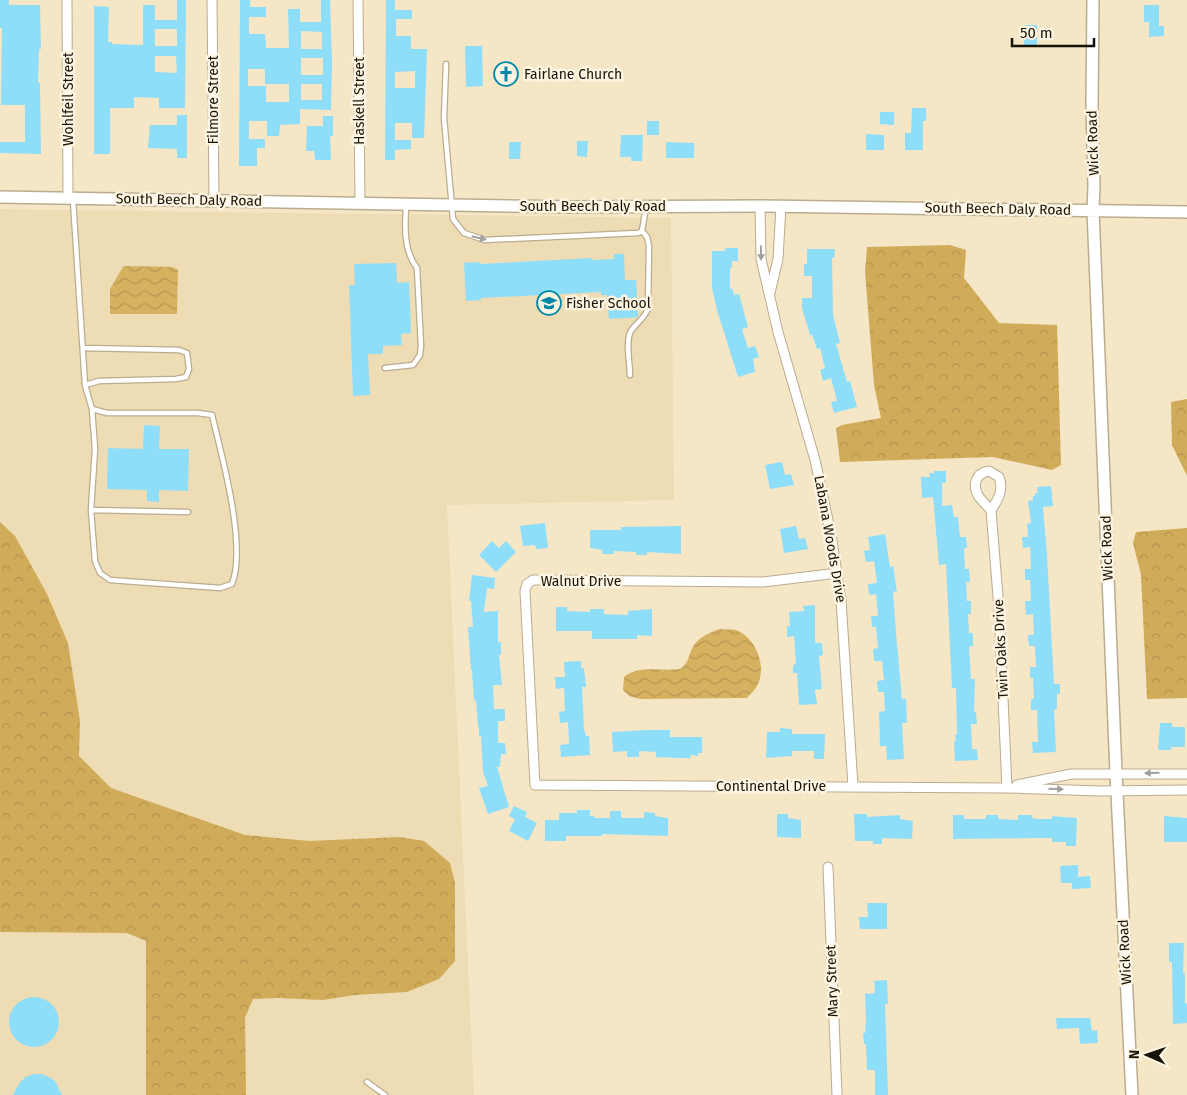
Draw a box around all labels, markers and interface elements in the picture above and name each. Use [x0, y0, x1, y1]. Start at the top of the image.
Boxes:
scale bar [1012, 15, 1094, 47]
text: 50 m [1020, 24, 1053, 42]
street label: Wohlfeil Street [60, 51, 77, 146]
street label: Filmore Street [205, 55, 222, 144]
street label: Haskell Street [351, 56, 368, 145]
church icon: Fairlane Church [493, 61, 519, 87]
place label: Fairlane Church [524, 66, 622, 83]
street label: Wick Road [1083, 110, 1103, 176]
street label: South Beech Daly Road [116, 190, 262, 210]
street label: South Beech Daly Road [520, 198, 666, 215]
street label: South Beech Daly Road [925, 199, 1071, 219]
one-way arrow [471, 234, 486, 242]
one-way arrow [757, 245, 765, 261]
school or university icon: Fisher School [536, 290, 562, 316]
place label: Fisher School [566, 295, 651, 312]
street label: Labana Woods Drive [810, 474, 850, 604]
street label: Wick Road [1097, 515, 1117, 581]
street label: Walnut Drive [541, 573, 621, 590]
street label: Twin Oaks Drive [990, 599, 1012, 699]
one-way arrow [1143, 769, 1159, 777]
street label: Continental Drive [716, 778, 826, 795]
one-way arrow [1048, 786, 1064, 794]
street label: Wick Road [1115, 919, 1135, 985]
street label: Mary Street [822, 944, 842, 1018]
north arrow [1122, 1030, 1172, 1080]
text: N [1126, 1050, 1143, 1060]

